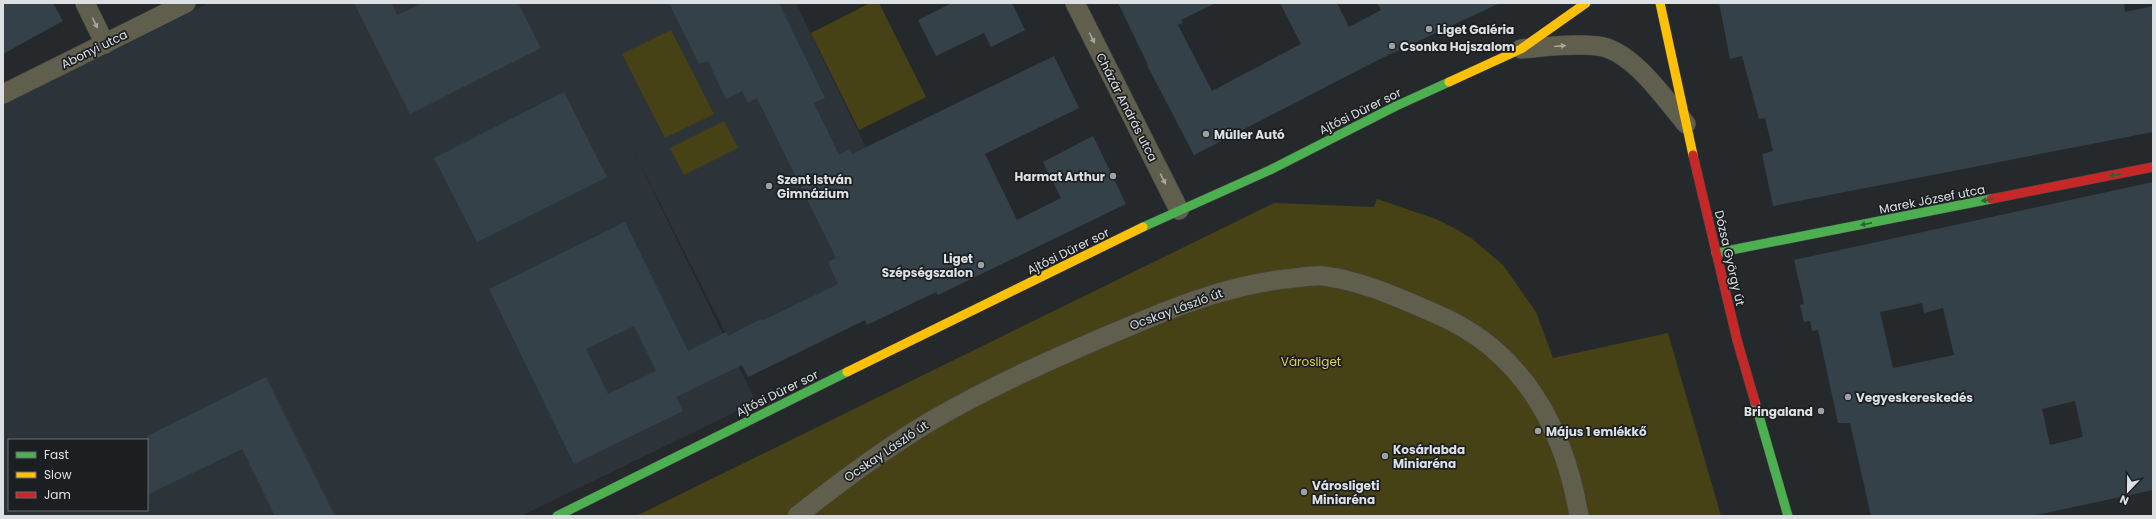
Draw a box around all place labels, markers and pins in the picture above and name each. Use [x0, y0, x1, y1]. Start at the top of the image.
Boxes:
place label: Liget Galéria [1437, 21, 1514, 38]
marker: Liget Galéria [1424, 24, 1434, 34]
place label: Csonka Hajszalom [1400, 38, 1515, 55]
marker: Csonka Hajszalom [1387, 41, 1397, 51]
place label: Müller Autó [1214, 126, 1285, 143]
marker: Müller Autó [1201, 129, 1211, 139]
place label: Harmat Arthur [1015, 168, 1105, 185]
place label: Szent István Gimnázium [777, 171, 852, 202]
marker: Harmat Arthur [1108, 171, 1118, 181]
marker: Szent István Gimnázium [764, 181, 774, 191]
place label: Liget Szépségszalon [882, 250, 973, 281]
marker: Liget Szépségszalon [976, 260, 986, 270]
place label: Vegyeskereskedés [1856, 389, 1973, 406]
marker: Vegyeskereskedés [1843, 392, 1853, 402]
place label: Bringaland [1744, 403, 1813, 420]
marker: Bringaland [1816, 406, 1826, 416]
place label: Május 1 emlékkő [1546, 423, 1647, 440]
marker: Május 1 emlékkő [1533, 426, 1543, 436]
place label: Kosárlabda Miniaréna [1393, 441, 1465, 472]
marker: Kosárlabda Miniaréna [1380, 451, 1390, 461]
place label: Városligeti Miniaréna [1312, 477, 1379, 508]
marker: Városligeti Miniaréna [1299, 487, 1309, 497]

